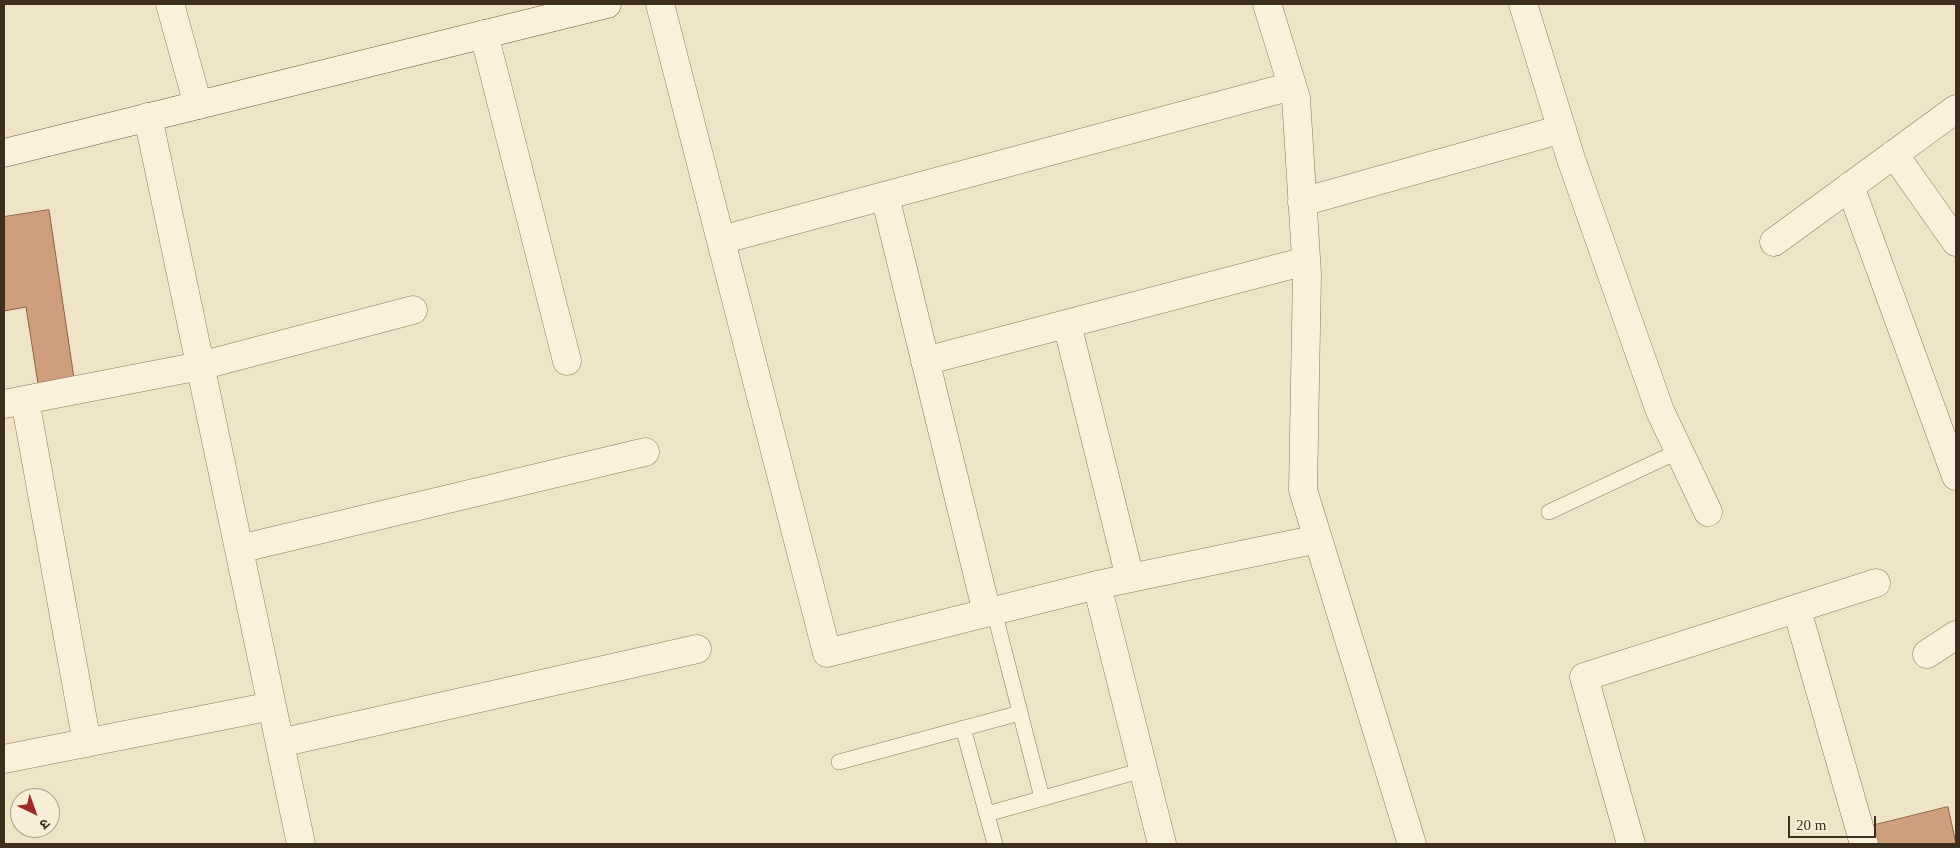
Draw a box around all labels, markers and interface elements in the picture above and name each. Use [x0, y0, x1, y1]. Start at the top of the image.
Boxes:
north arrow [10, 788, 60, 838]
scale bar [1790, 806, 1878, 838]
text: उ [37, 815, 53, 832]
text: 20 m [1796, 817, 1826, 833]

